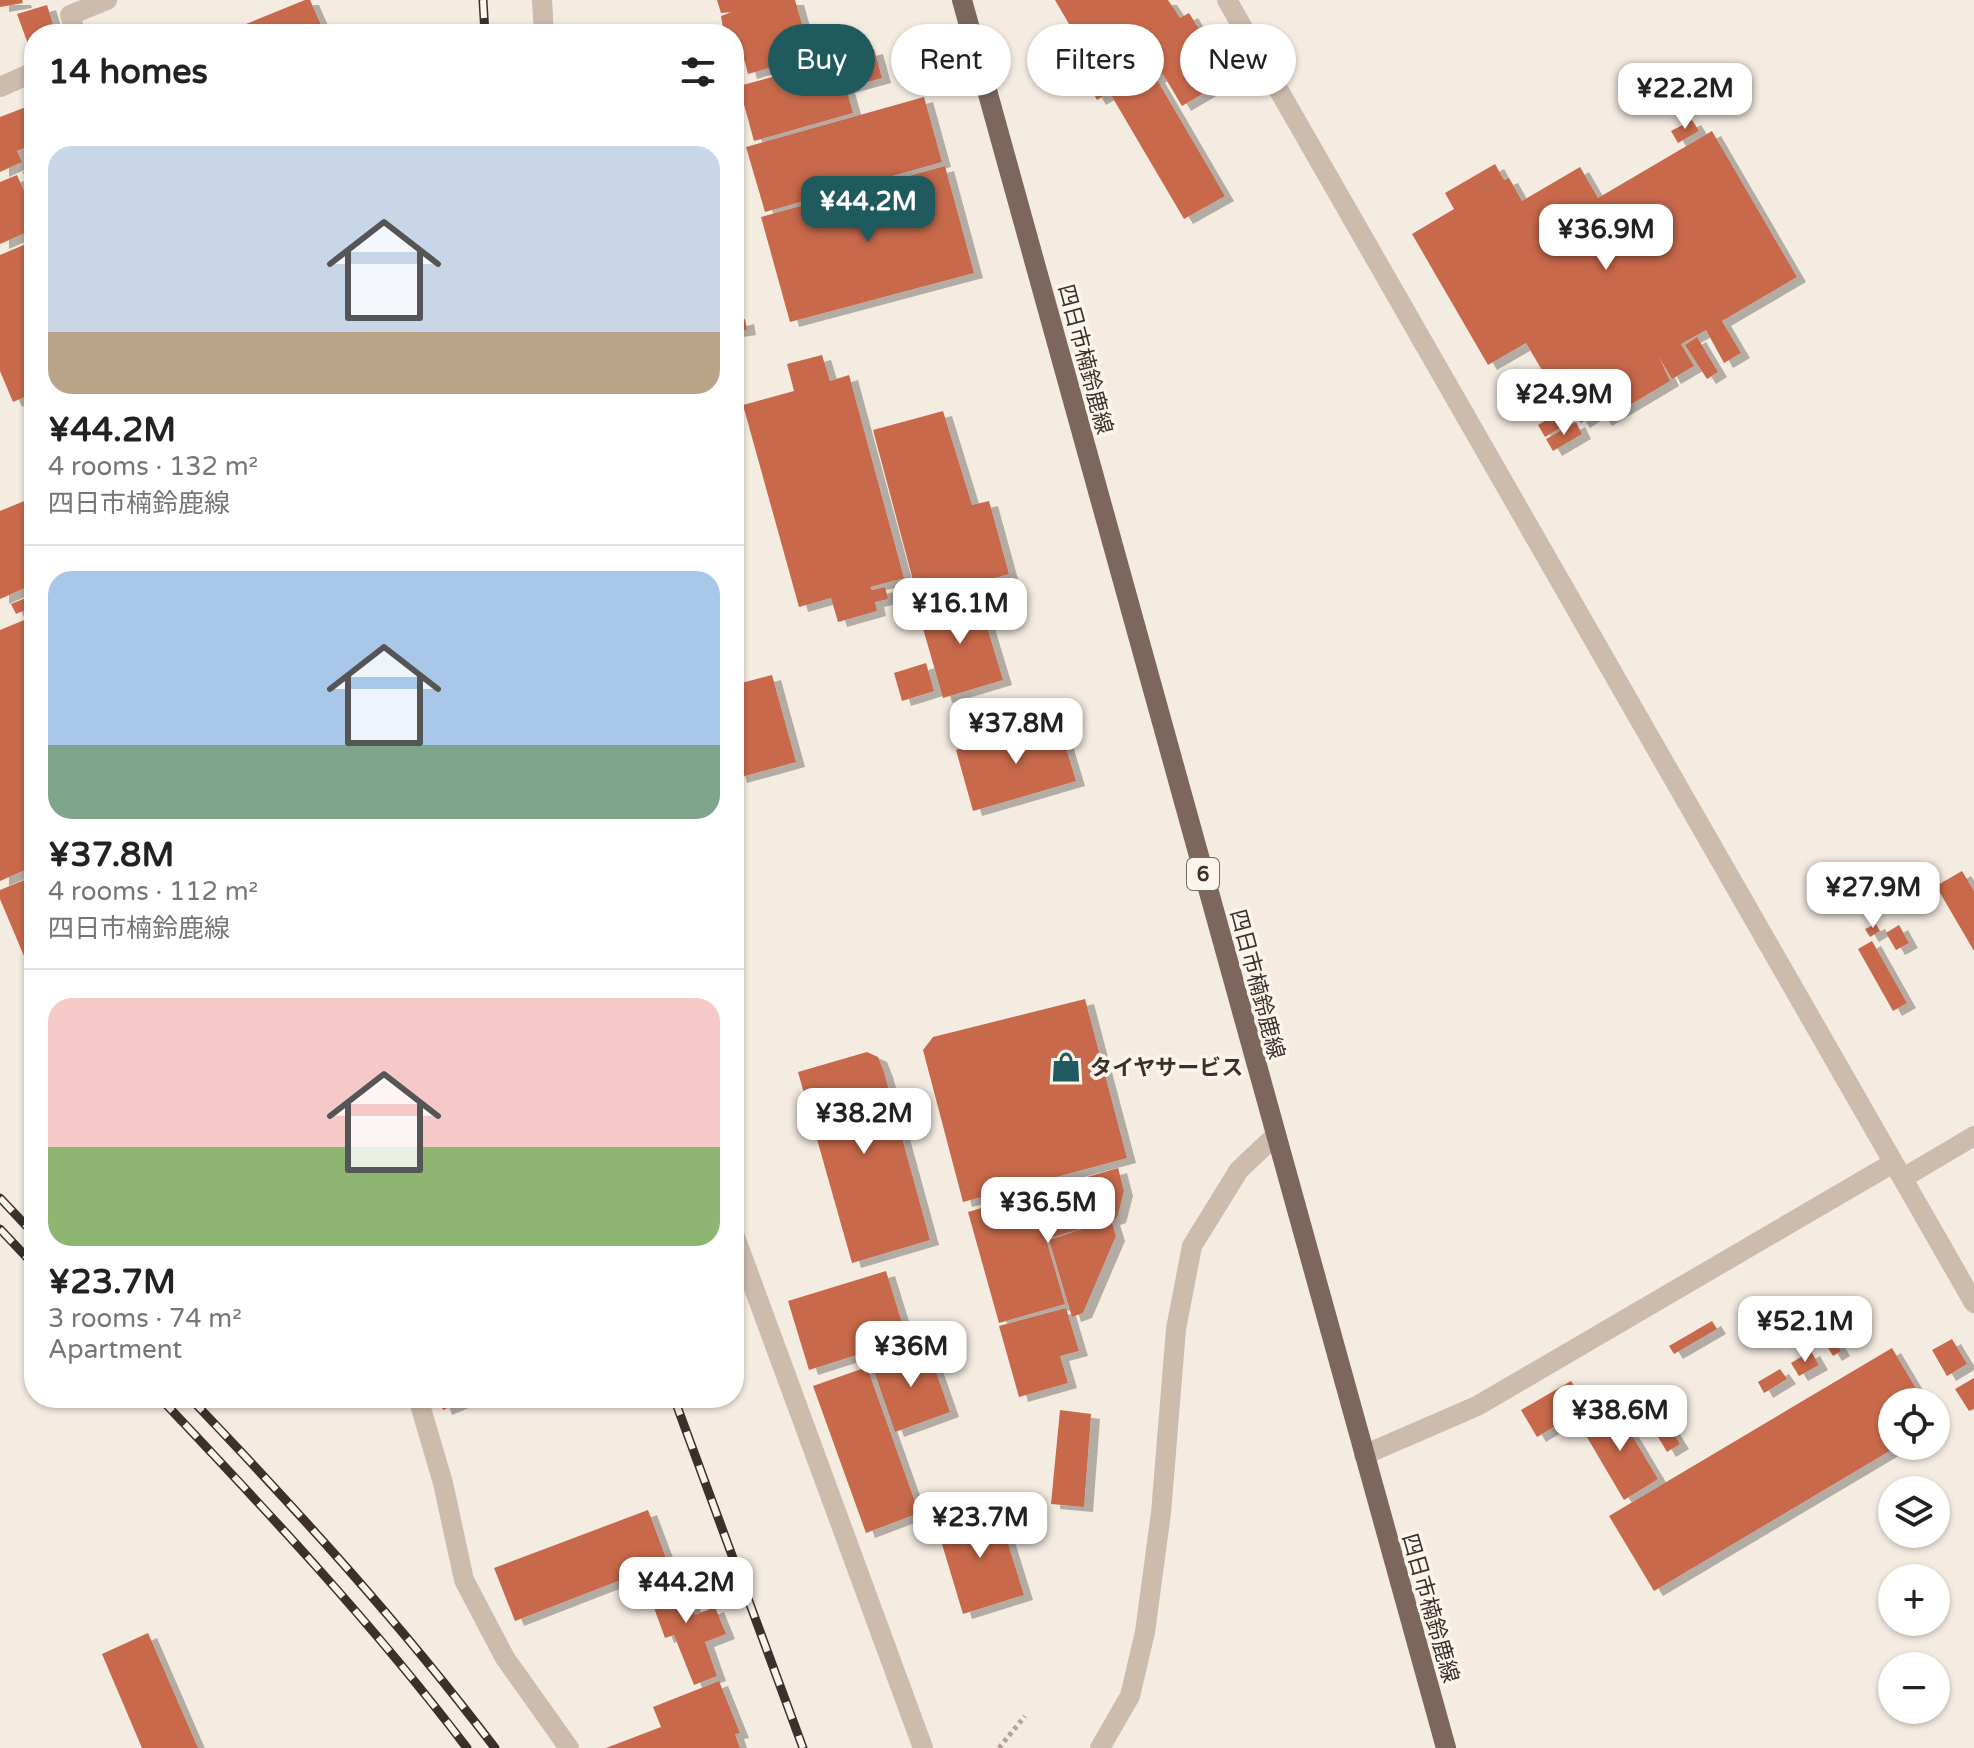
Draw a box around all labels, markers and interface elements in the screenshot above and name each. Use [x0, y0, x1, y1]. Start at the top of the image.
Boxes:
chip: Buy [768, 24, 875, 96]
chip: Rent [891, 24, 1011, 96]
chip: Filters [1027, 24, 1164, 96]
chip: New [1180, 24, 1296, 96]
icon: filters [676, 50, 720, 94]
text: 14 homes [48, 52, 208, 93]
pin: ¥22.2M [1620, 63, 1750, 131]
text: ¥22.2M [1636, 73, 1734, 104]
pin: ¥44.2M [803, 176, 933, 244]
text: ¥44.2M [819, 186, 917, 217]
icon: home [312, 198, 456, 342]
pin: ¥36.9M [1541, 204, 1671, 272]
text: ¥36.9M [1557, 214, 1655, 245]
street label: 四日市楠鈴鹿線 [1053, 282, 1118, 437]
pin: ¥24.9M [1499, 369, 1629, 437]
text: ¥24.9M [1515, 379, 1613, 410]
text: ¥44.2M [48, 410, 176, 451]
text: 4 rooms · 132 m² [48, 451, 258, 482]
text: 四日市楠鈴鹿線 [48, 488, 230, 519]
pin: ¥16.1M [895, 578, 1025, 646]
text: ¥16.1M [911, 588, 1009, 619]
icon: home [312, 623, 456, 767]
pin: ¥37.8M [951, 698, 1081, 766]
text: ¥37.8M [968, 708, 1064, 739]
text: ¥37.8M [48, 835, 174, 876]
road number: 6 [1187, 858, 1219, 890]
pin: ¥27.9M [1808, 862, 1938, 930]
text: ¥27.9M [1825, 872, 1921, 903]
text: 4 rooms · 112 m² [48, 876, 258, 907]
street label: 四日市楠鈴鹿線 [1225, 907, 1290, 1062]
text: 四日市楠鈴鹿線 [48, 913, 230, 944]
icon: home [312, 1050, 456, 1194]
shop icon: タイヤサービス [1049, 1050, 1083, 1084]
place label: タイヤサービス [1090, 1055, 1243, 1081]
pin: ¥38.2M [799, 1088, 929, 1156]
text: ¥38.2M [815, 1098, 913, 1129]
pin: ¥36.5M [983, 1177, 1113, 1245]
text: ¥36.5M [999, 1187, 1097, 1218]
text: ¥23.7M [48, 1262, 176, 1303]
pin: ¥52.1M [1740, 1296, 1870, 1364]
text: 3 rooms · 74 m² [48, 1303, 242, 1334]
text: ¥52.1M [1756, 1306, 1854, 1337]
pin: ¥36M [864, 1321, 958, 1389]
text: ¥36M [874, 1331, 948, 1362]
text: Apartment [48, 1334, 182, 1365]
pin: ¥38.6M [1555, 1385, 1685, 1453]
map controls [1878, 1388, 1950, 1724]
button: locate [1878, 1388, 1950, 1460]
text: ¥38.6M [1571, 1395, 1669, 1426]
button: layers [1878, 1476, 1950, 1548]
pin: ¥23.7M [915, 1492, 1045, 1560]
text: ¥23.7M [931, 1502, 1029, 1533]
street label: 四日市楠鈴鹿線 [1396, 1531, 1464, 1686]
pin: ¥44.2M [621, 1557, 751, 1625]
button: + [1878, 1564, 1950, 1636]
text: ¥44.2M [637, 1567, 735, 1598]
button: − [1878, 1652, 1950, 1724]

